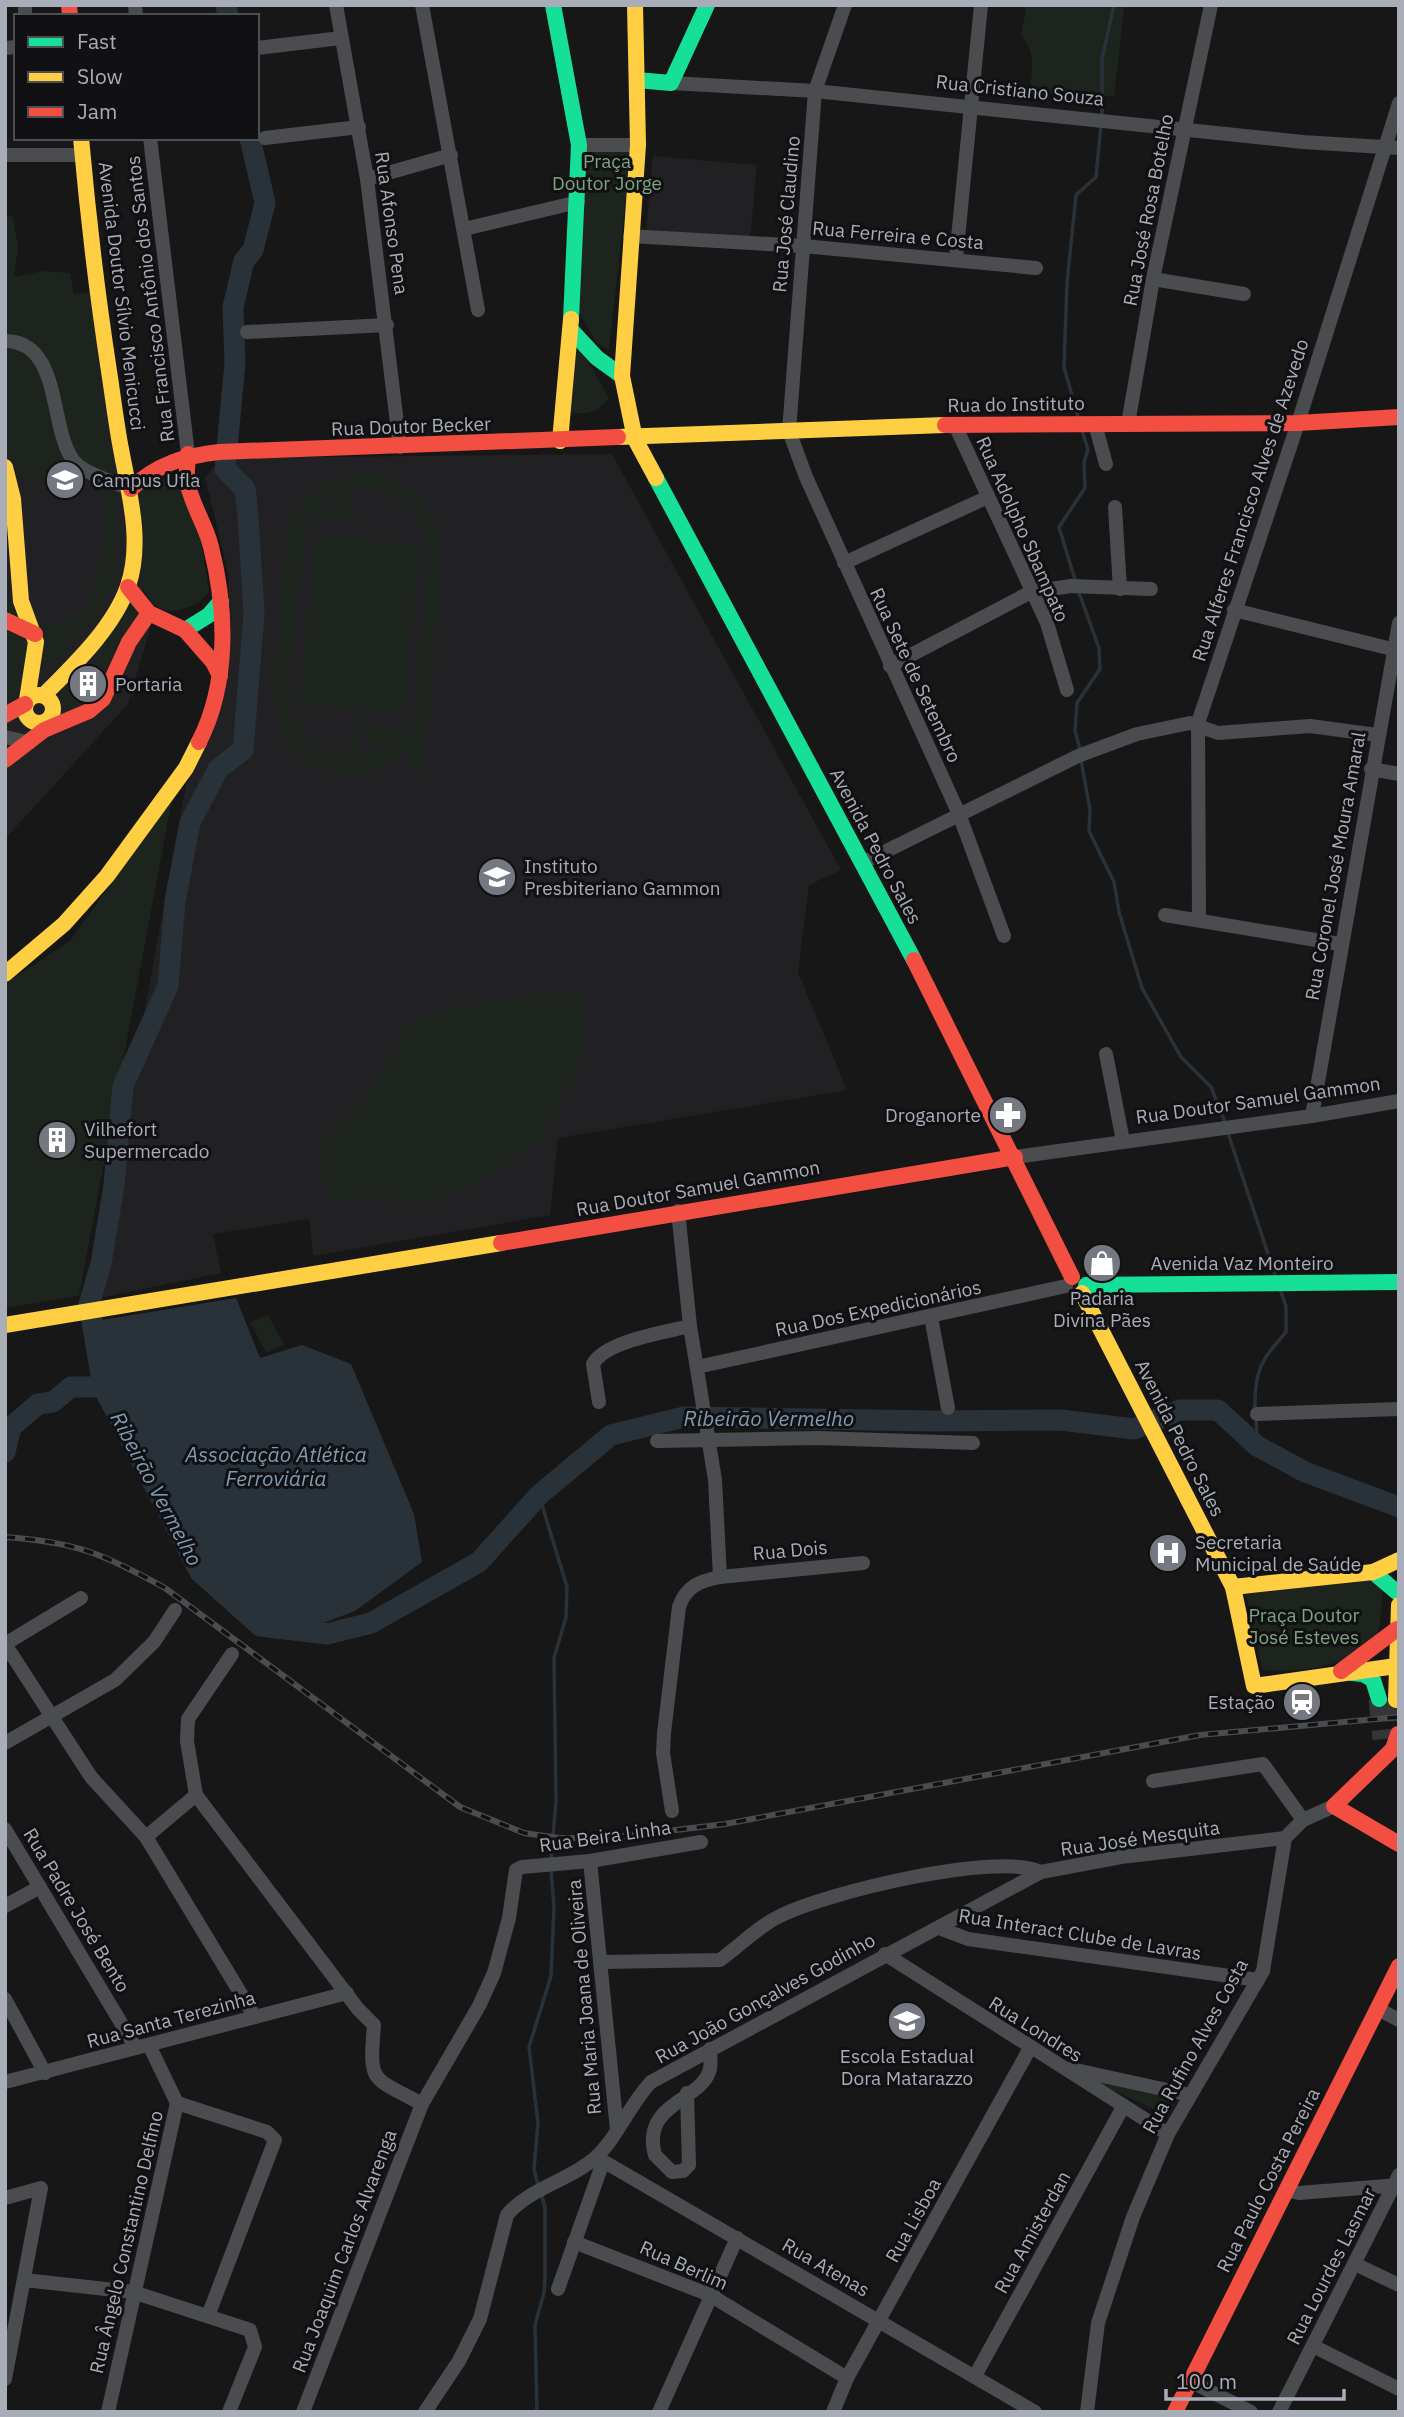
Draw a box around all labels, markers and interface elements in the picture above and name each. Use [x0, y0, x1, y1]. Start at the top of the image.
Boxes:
legend [14, 14, 259, 140]
text: Fast [77, 27, 117, 55]
text: Slow [77, 62, 123, 90]
street label: Rua Cristiano Souza [935, 69, 1105, 111]
text: Jam [77, 97, 117, 125]
street label: Rua José Rosa Botelho [1118, 112, 1178, 308]
street label: Rua José Claudino [767, 135, 805, 293]
park label: Praça Doutor Jorge [552, 149, 662, 195]
street label: Rua Afonso Pena [370, 150, 414, 296]
street label: Rua Francisco Antônio dos Santos [121, 154, 179, 444]
street label: Avenida Doutor Sílvio Menicucci [94, 160, 150, 432]
street label: Rua Ferreira e Costa [811, 216, 985, 254]
street label: Rua Alferes Francisco Alves de Azevedo [1186, 336, 1314, 664]
street label: Rua do Instituto [947, 391, 1085, 417]
street label: Rua Doutor Becker [331, 411, 491, 441]
street label: Rua Adolpho Sbampato [971, 432, 1075, 626]
school or university icon: Campus Ufla [44, 459, 86, 501]
place label: Campus Ufla [92, 468, 200, 492]
street label: Rua Sete de Setembro [865, 584, 967, 766]
building icon: Portaria [67, 663, 109, 705]
place label: Portaria [115, 672, 183, 696]
street label: Rua Coronel José Moura Amaral [1300, 730, 1370, 1002]
street label: Avenida Pedro Sales [825, 764, 927, 928]
place label: Instituto Presbiteriano Gammon [524, 854, 720, 900]
school or university icon: Instituto Presbiteriano Gammon [476, 856, 518, 898]
street label: Rua Doutor Samuel Gammon [1134, 1071, 1382, 1129]
pharmacy icon: Droganorte [987, 1094, 1029, 1136]
place label: Droganorte [885, 1103, 981, 1127]
place label: Vilhefort Supermercado [84, 1117, 210, 1163]
building icon: Vilhefort Supermercado [36, 1119, 78, 1161]
street label: Rua Doutor Samuel Gammon [574, 1155, 822, 1221]
shop icon: Padaria Divina Pães [1081, 1242, 1123, 1284]
street label: Avenida Vaz Monteiro [1150, 1251, 1334, 1275]
street label: Rua Dos Expedicionários [773, 1274, 983, 1342]
place label: Padaria Divina Pães [1053, 1286, 1151, 1332]
street label: Avenida Pedro Sales [1130, 1355, 1230, 1521]
water label: Ribeirão Vermelho [684, 1404, 854, 1432]
water label: Ribeirão Vermelho [104, 1407, 209, 1571]
water label: Associação Atlética Ferroviária [184, 1440, 367, 1492]
place label: Secretaria Municipal de Saúde [1195, 1530, 1361, 1576]
hospital icon: Secretaria Municipal de Saúde [1147, 1532, 1189, 1574]
street label: Rua Dois [752, 1535, 828, 1565]
park label: Praça Doutor José Esteves [1249, 1603, 1359, 1649]
station icon: Estação [1281, 1681, 1323, 1723]
place label: Estação [1208, 1690, 1275, 1714]
street label: Rua Beira Linha [538, 1815, 672, 1857]
street label: Rua José Mesquita [1059, 1815, 1221, 1861]
street label: Rua Padre José Bento [18, 1824, 136, 1996]
street label: Rua Maria Joana de Oliveira [562, 1878, 606, 2116]
street label: Rua Interact Clube de Lavras [957, 1903, 1203, 1965]
street label: Rua João Gonçalves Godinho [651, 1927, 879, 2069]
street label: Rua Rufino Alves Costa [1137, 1954, 1253, 2138]
street label: Rua Santa Terezinha [84, 1985, 258, 2053]
street label: Rua Londres [985, 1991, 1087, 2067]
school or university icon: Escola Estadual Dora Matarazzo [886, 2000, 928, 2042]
place label: Escola Estadual Dora Matarazzo [840, 2044, 974, 2090]
street label: Rua Paulo Costa Pereira [1211, 2084, 1325, 2276]
street label: Rua Ângelo Constantino Delfino [84, 2108, 168, 2376]
street label: Rua Joaquim Carlos Alvarenga [286, 2126, 402, 2376]
street label: Rua Amisterdan [989, 2167, 1075, 2297]
street label: Rua Lisboa [880, 2174, 946, 2266]
street label: Rua Lourdes Lasmar [1281, 2183, 1381, 2349]
street label: Rua Atenas [778, 2232, 874, 2302]
street label: Rua Berlim [636, 2235, 732, 2295]
scale bar [1166, 2358, 1344, 2402]
text: 100 m [1176, 2367, 1237, 2395]

